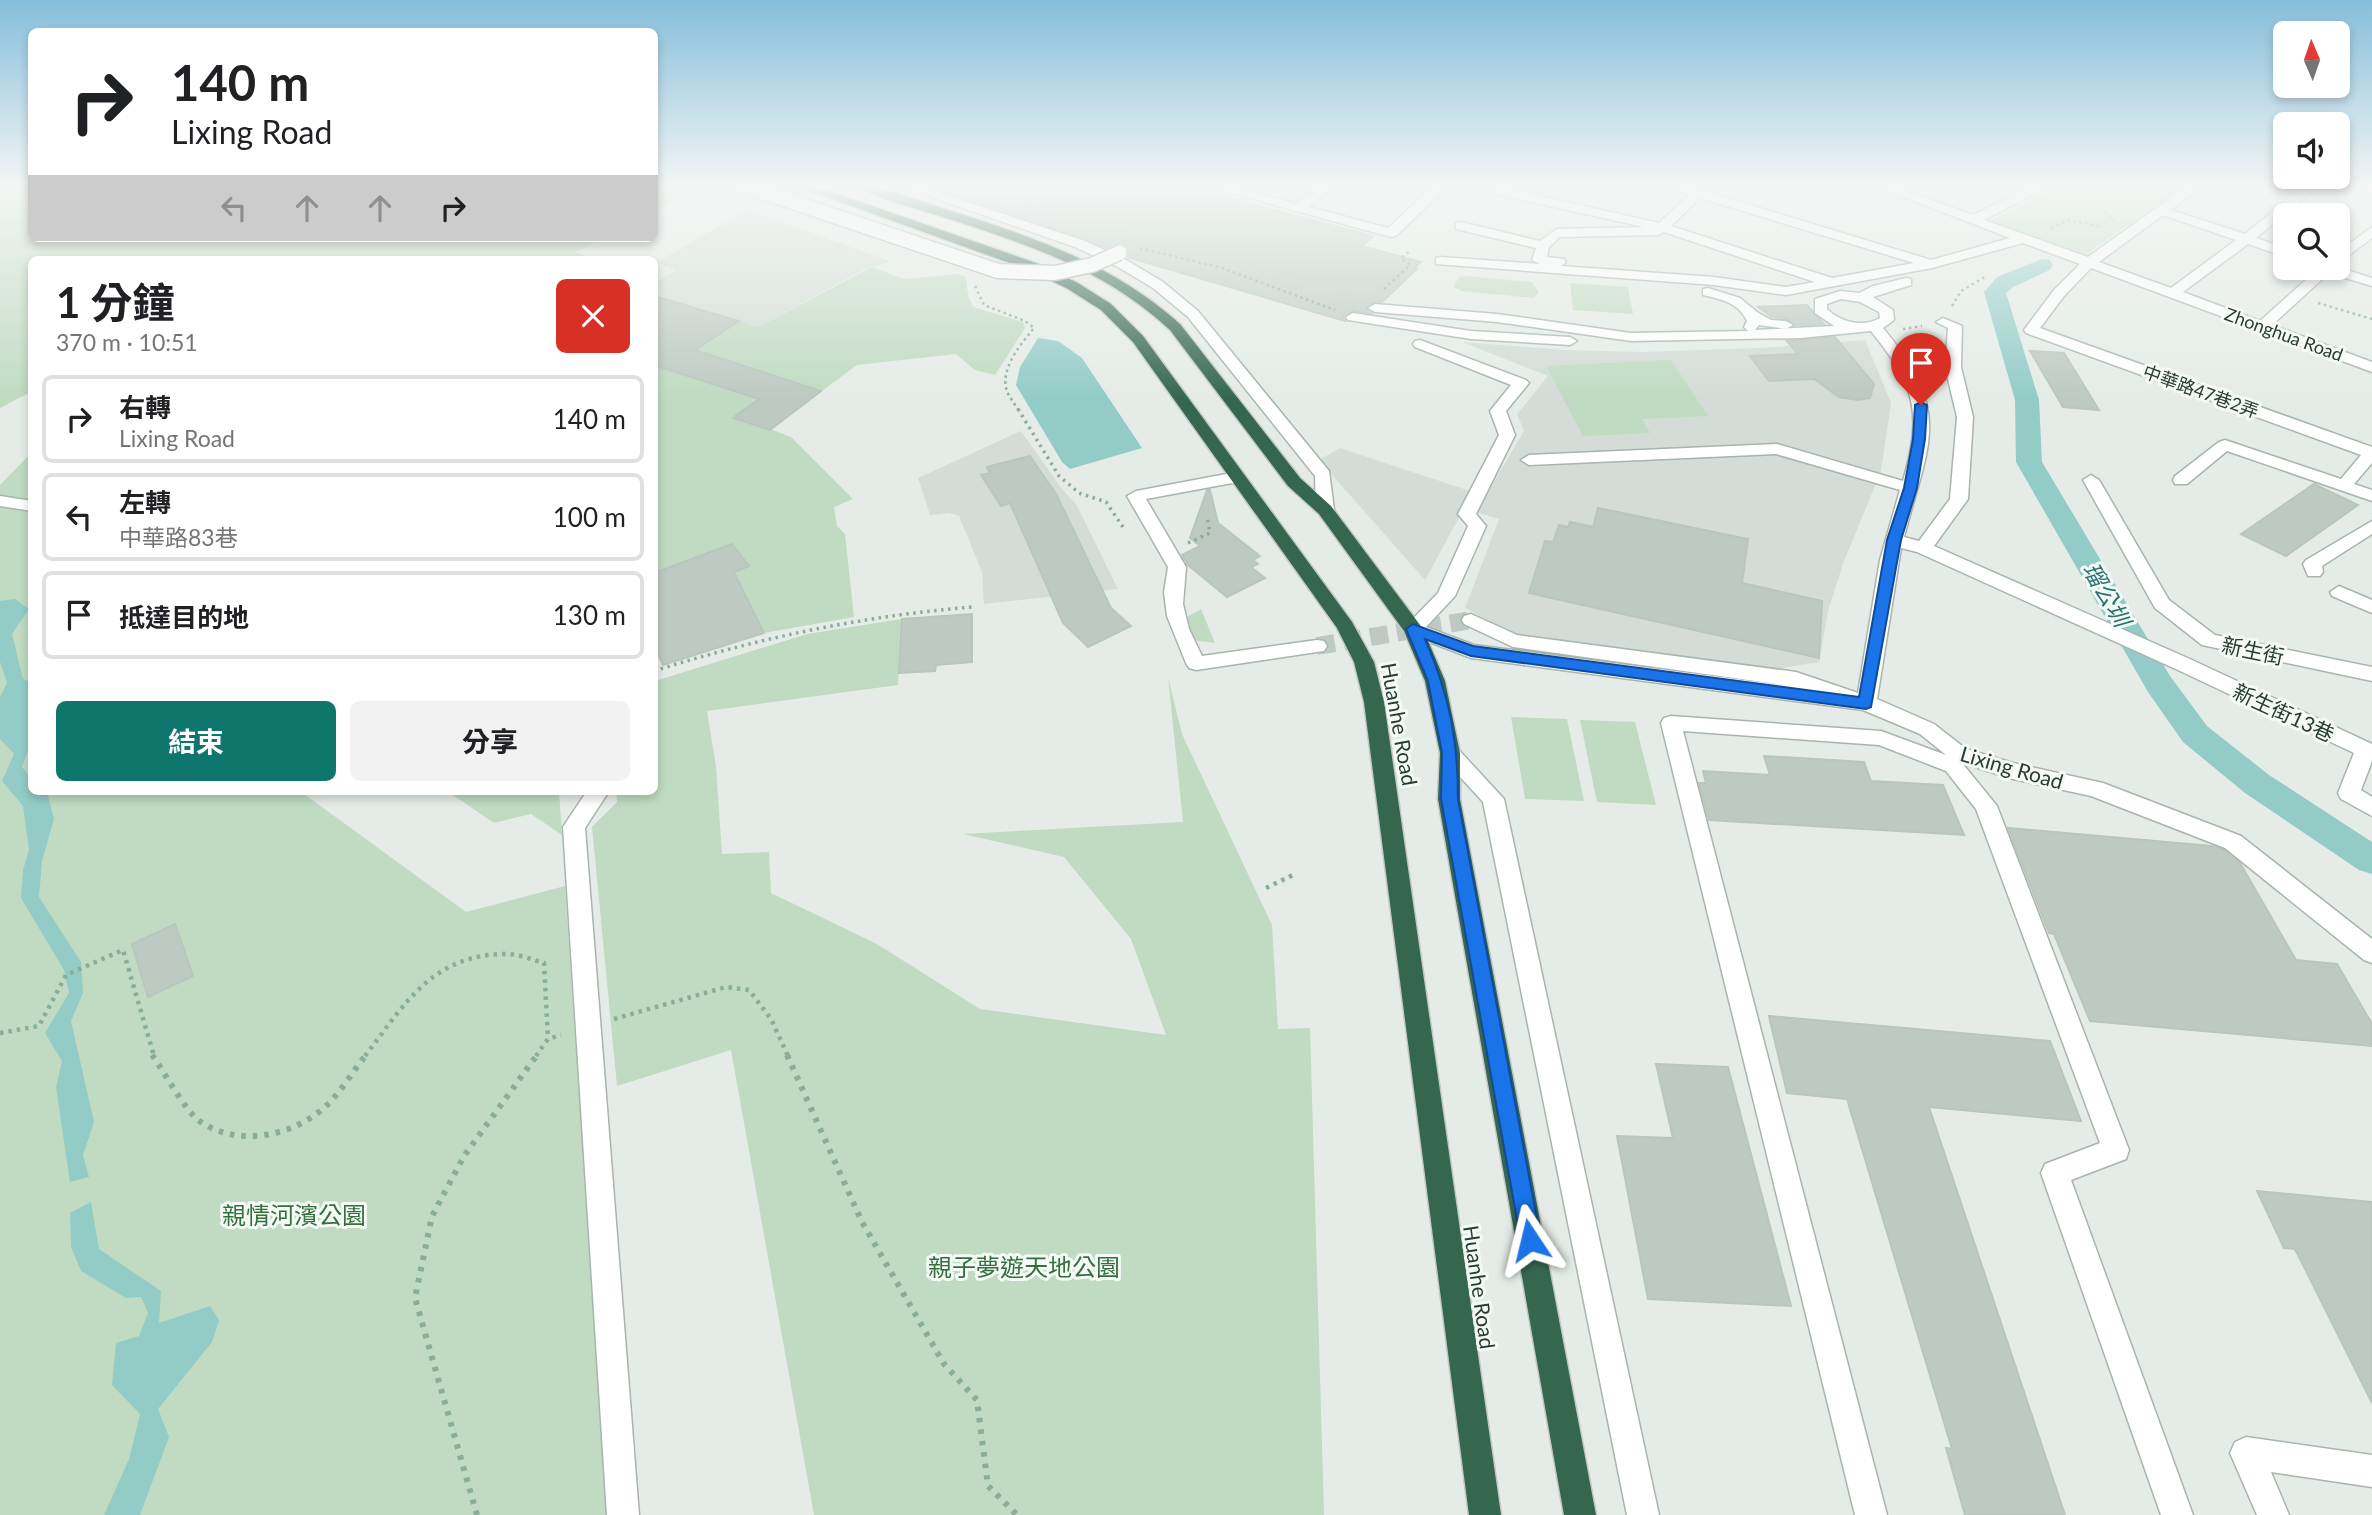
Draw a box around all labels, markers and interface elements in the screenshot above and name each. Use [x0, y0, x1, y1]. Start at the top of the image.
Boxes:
north arrow [2273, 21, 2350, 98]
map controls [2273, 21, 2350, 280]
text: 140 m [171, 53, 309, 111]
icon: right [56, 56, 147, 147]
text: Lixing Road [171, 112, 332, 151]
button: sound [2273, 112, 2350, 189]
icon: left [215, 189, 253, 227]
icon: ahead [288, 189, 326, 227]
icon: ahead [361, 189, 399, 227]
icon: right [434, 189, 472, 227]
button: search [2273, 203, 2350, 280]
text: 1 分鐘 [56, 277, 175, 327]
button: close [556, 279, 630, 353]
street label: Zhonghua Road [2222, 302, 2346, 366]
text: 370 m · 10:51 [56, 328, 198, 356]
pin [1891, 333, 1951, 405]
icon: arrive [1902, 344, 1940, 382]
street label: 中華路47巷2弄 [2140, 360, 2262, 422]
text: 右轉 [119, 391, 171, 423]
icon: right [60, 400, 98, 438]
text: 140 m [553, 403, 626, 435]
text: Lixing Road [119, 424, 235, 452]
text: 左轉 [119, 486, 171, 518]
icon: left [60, 498, 98, 536]
text: 100 m [553, 501, 626, 533]
text: 中華路83巷 [119, 523, 238, 551]
water label: 瑠公圳 [2078, 557, 2138, 633]
icon: arrive [60, 596, 98, 634]
text: 130 m [553, 599, 626, 631]
text: 抵達目的地 [119, 601, 249, 633]
street label: 新生街 [2220, 631, 2286, 669]
street label: Huanhe Road [1377, 661, 1423, 787]
street label: 新生街13巷 [2230, 678, 2338, 746]
button: 結束 [56, 701, 336, 781]
button: 分享 [350, 701, 630, 781]
street label: Lixing Road [1958, 740, 2066, 794]
park label: 親情河濱公園 [222, 1200, 366, 1229]
position arrow [1493, 1203, 1567, 1277]
street label: Huanhe Road [1459, 1224, 1501, 1350]
park label: 親子夢遊天地公園 [928, 1252, 1120, 1281]

